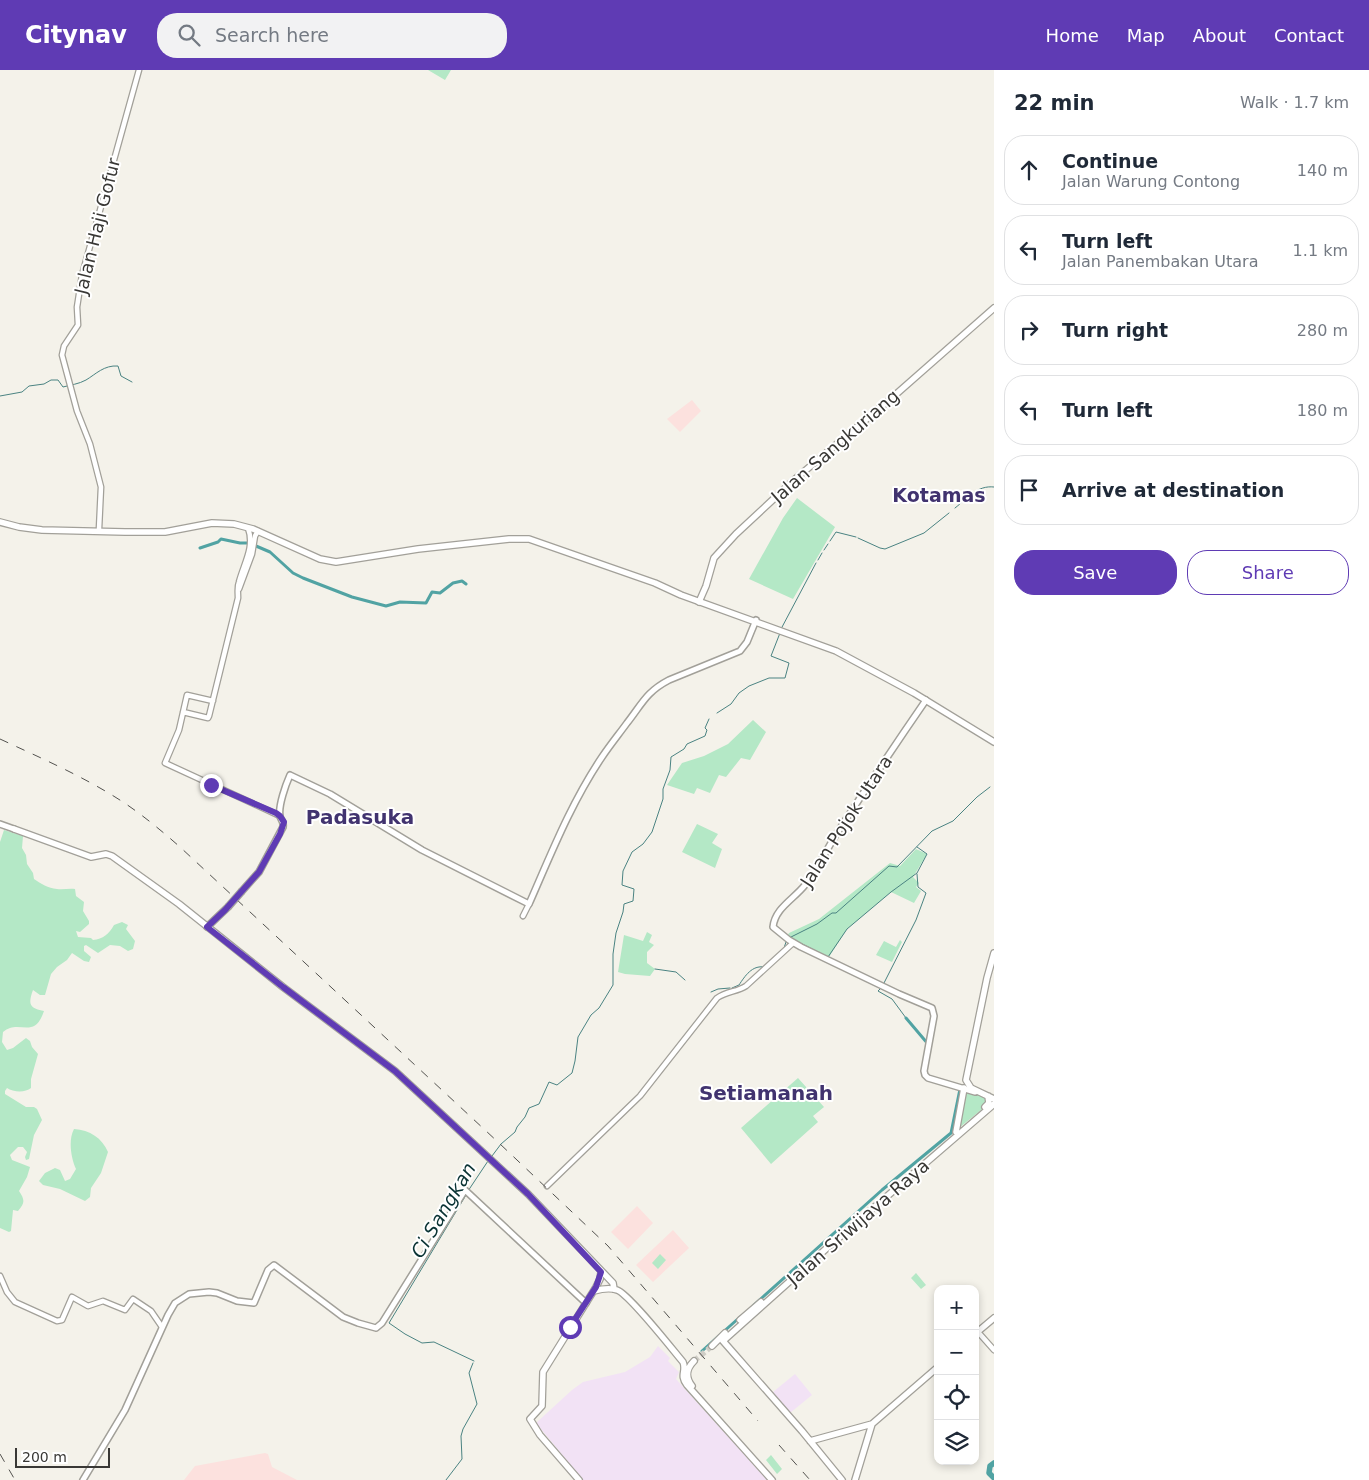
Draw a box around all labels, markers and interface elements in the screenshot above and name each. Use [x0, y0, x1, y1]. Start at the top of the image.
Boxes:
search box [157, 13, 507, 58]
text: Citynav [25, 21, 127, 49]
icon: search [175, 21, 203, 49]
text: Search here [215, 24, 329, 46]
text: Home [1046, 25, 1099, 46]
text: Map [1127, 25, 1165, 46]
text: About [1193, 25, 1246, 46]
text: Contact [1274, 25, 1344, 46]
text: 22 min [1014, 91, 1095, 115]
text: Walk · 1.7 km [1240, 93, 1349, 112]
text: Continue [1062, 150, 1158, 172]
street label: Jalan Haji Gofur [70, 155, 124, 297]
icon: ahead [1015, 156, 1043, 184]
text: 140 m [1297, 161, 1348, 180]
text: Jalan Warung Contong [1062, 172, 1240, 191]
text: Turn left [1062, 230, 1153, 252]
icon: left [1015, 236, 1043, 264]
text: 1.1 km [1293, 241, 1348, 260]
text: Jalan Panembakan Utara [1062, 252, 1258, 271]
icon: right [1015, 316, 1043, 344]
text: Turn right [1062, 319, 1168, 341]
text: 280 m [1297, 321, 1348, 340]
street label: Jalan Sangkuriang [766, 385, 903, 508]
icon: left [1015, 396, 1043, 424]
text: Turn left [1062, 399, 1153, 421]
text: 180 m [1297, 401, 1348, 420]
icon: arrive [1015, 476, 1043, 504]
text: Arrive at destination [1062, 479, 1284, 501]
district label: Kotamas [892, 484, 986, 506]
button: Save [1014, 550, 1177, 595]
button: Share [1187, 550, 1349, 595]
street label: Jalan Pojok Utara [795, 751, 896, 892]
route end [200, 774, 223, 797]
district label: Padasuka [306, 805, 414, 829]
district label: Setiamanah [699, 1081, 833, 1105]
street label: Jalan Sriwijaya Raya [782, 1155, 933, 1290]
water label: Ci Sangkan [406, 1158, 480, 1262]
map controls [934, 1285, 979, 1465]
button: + [934, 1285, 979, 1330]
route start [559, 1316, 582, 1339]
button: − [934, 1330, 979, 1375]
button: locate [934, 1375, 979, 1420]
button: layers [934, 1420, 979, 1465]
scale bar [15, 1445, 110, 1468]
text: 200 m [22, 1449, 67, 1465]

